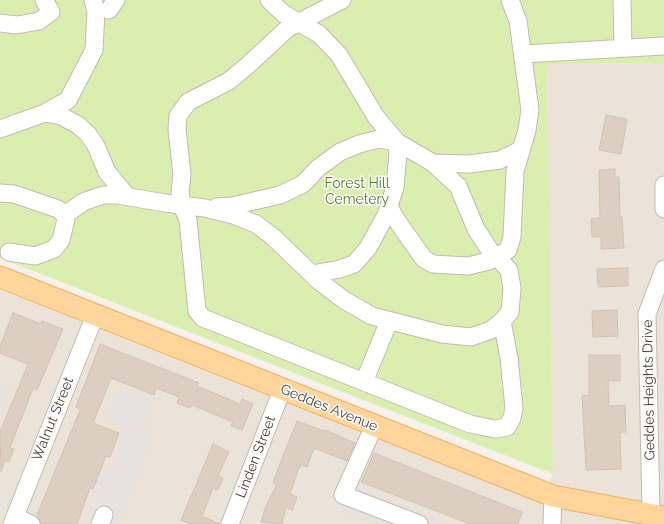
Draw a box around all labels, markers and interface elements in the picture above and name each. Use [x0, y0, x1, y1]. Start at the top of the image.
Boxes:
park label: Forest Hill Cemetery [324, 176, 390, 208]
street label: Geddes Heights Drive [639, 319, 659, 461]
street label: Walnut Street [29, 375, 77, 463]
street label: Geddes Avenue [278, 381, 380, 435]
street label: Linden Street [233, 413, 279, 501]

